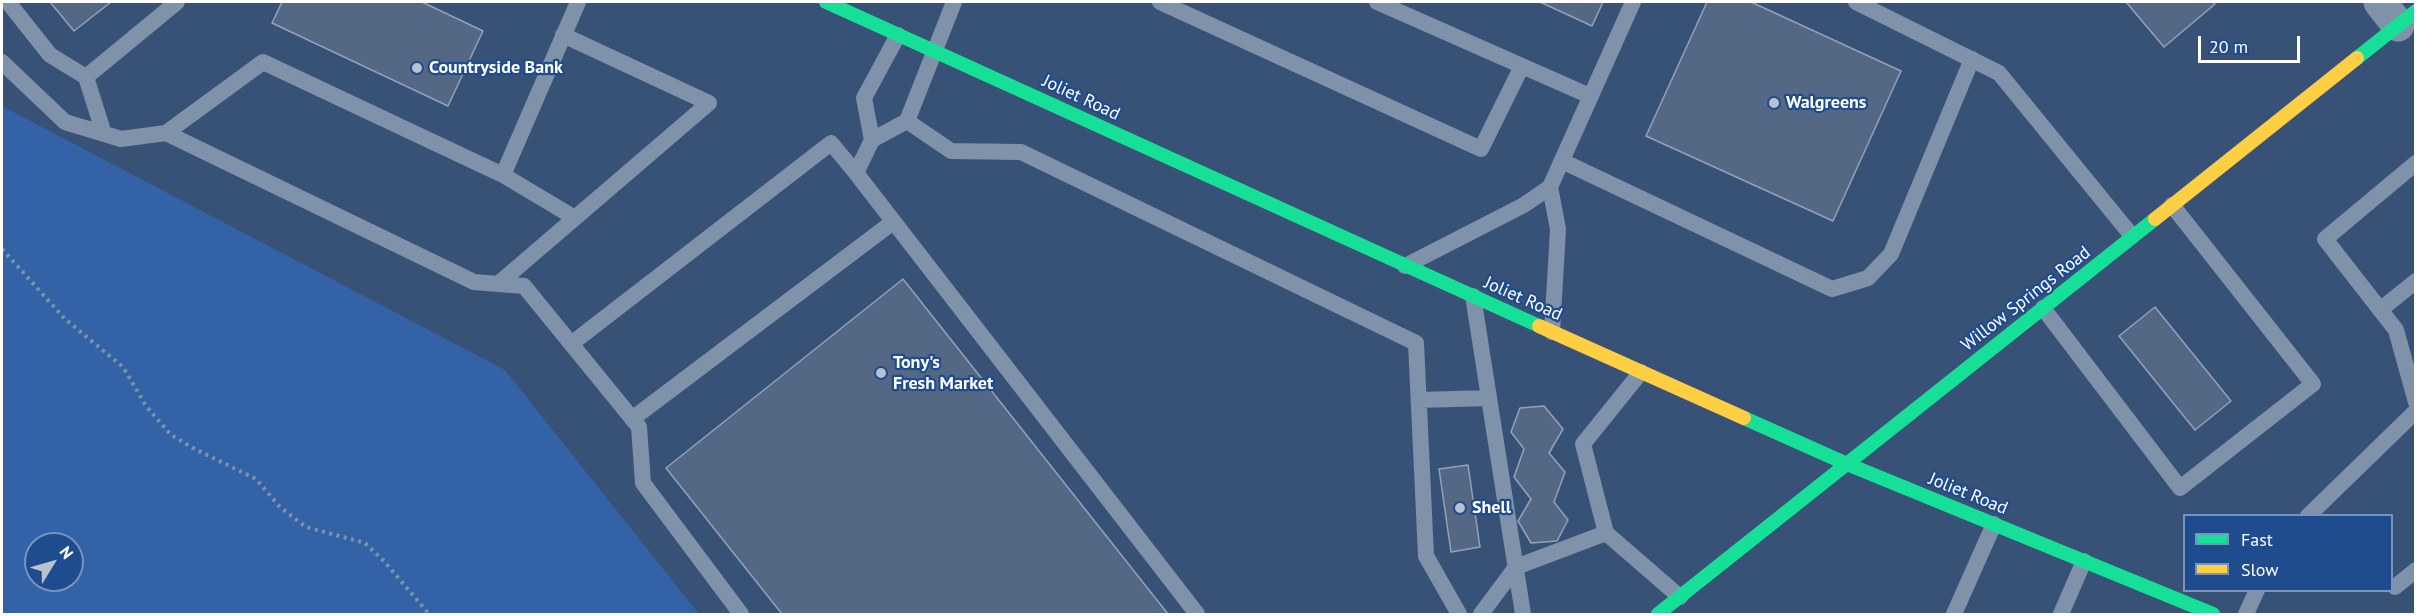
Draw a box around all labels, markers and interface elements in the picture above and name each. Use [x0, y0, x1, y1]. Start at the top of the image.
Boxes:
scale bar [2201, 24, 2303, 62]
text: 20 m [2209, 35, 2248, 58]
place label: Countryside Bank [429, 57, 563, 79]
marker: Countryside Bank [410, 61, 424, 75]
street label: Joliet Road [1039, 71, 1123, 125]
place label: Walgreens [1786, 92, 1866, 114]
marker: Walgreens [1767, 96, 1781, 110]
street label: Willow Springs Road [1957, 242, 2095, 356]
street label: Joliet Road [1481, 272, 1565, 326]
place label: Tony's Fresh Market [893, 352, 993, 394]
marker: Tony's Fresh Market [874, 366, 888, 380]
street label: Joliet Road [1925, 468, 2011, 520]
place label: Shell [1472, 497, 1511, 519]
marker: Shell [1453, 501, 1467, 515]
legend [2183, 514, 2393, 592]
text: Fast [2241, 528, 2273, 551]
north arrow [24, 532, 84, 592]
text: N [56, 542, 78, 563]
text: Slow [2241, 558, 2279, 581]

